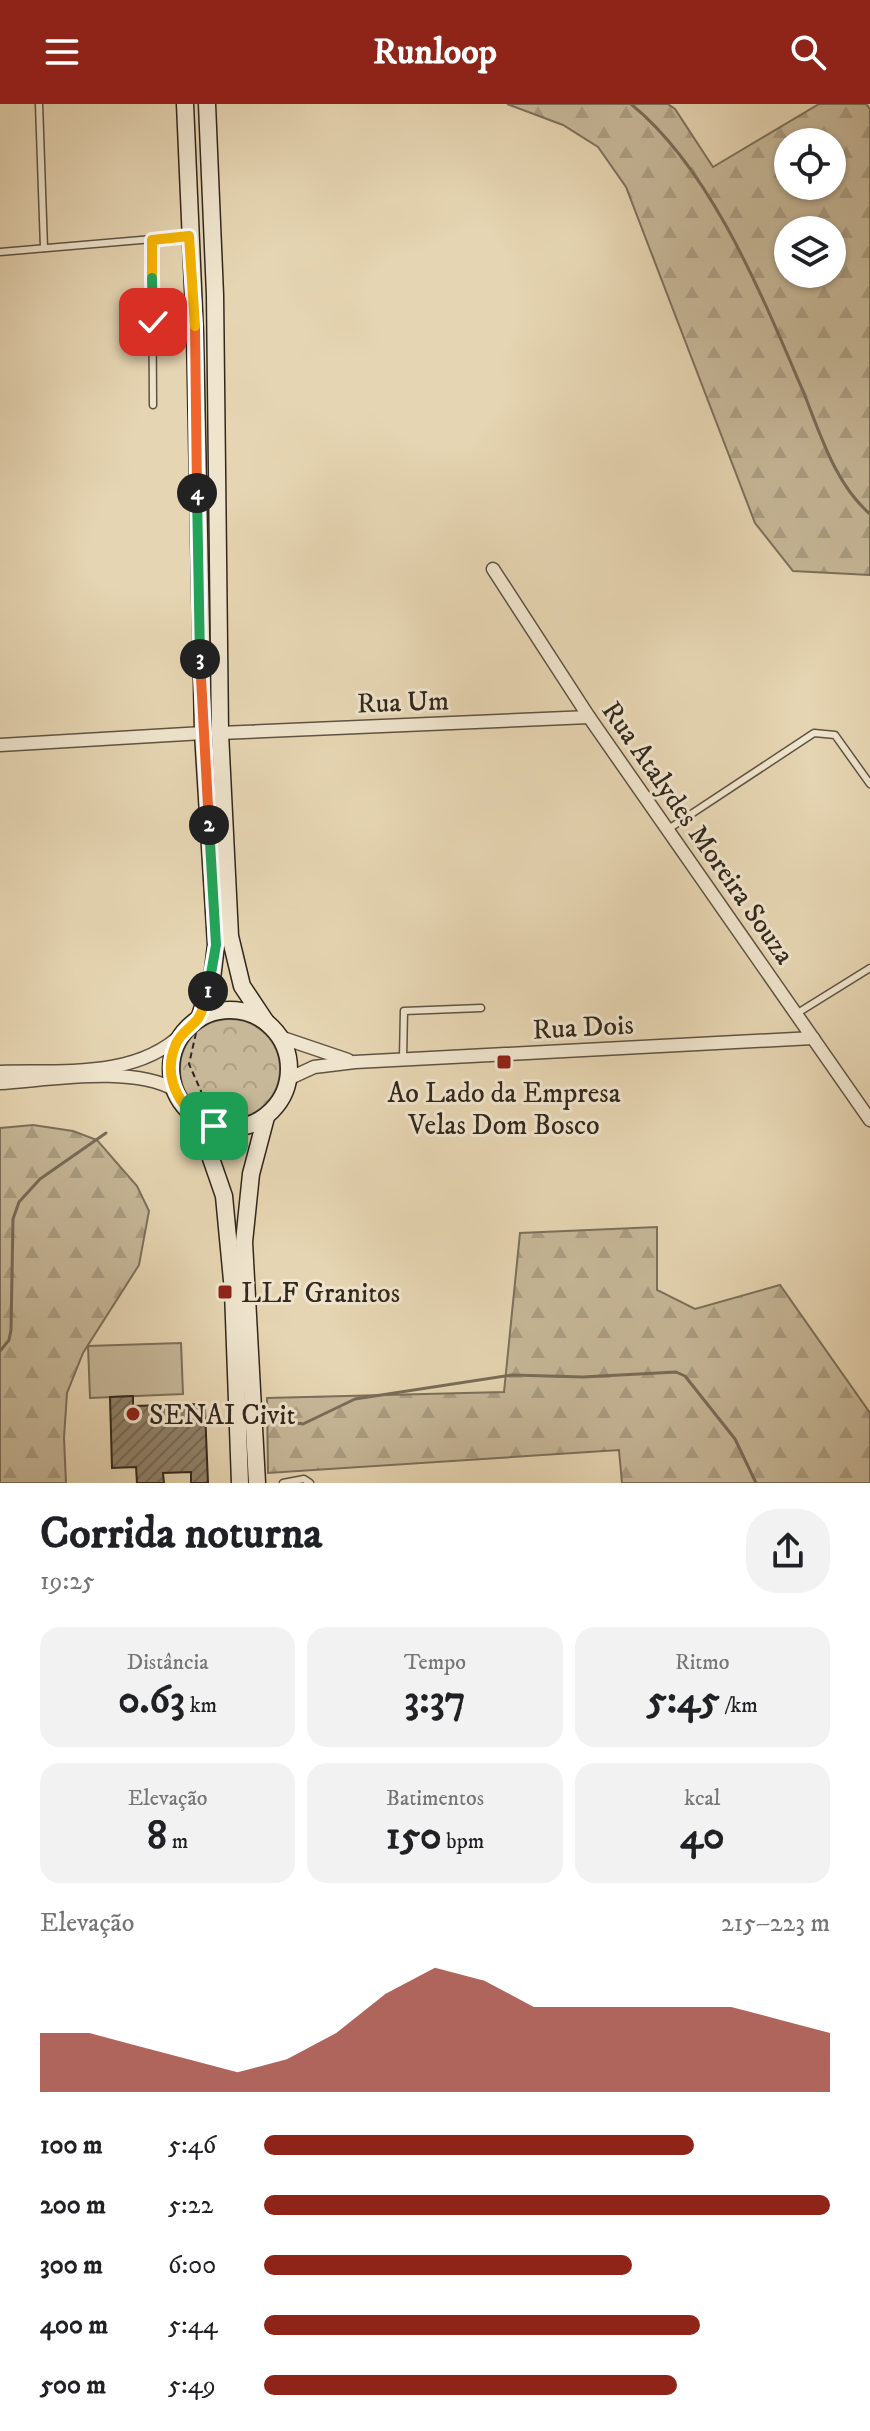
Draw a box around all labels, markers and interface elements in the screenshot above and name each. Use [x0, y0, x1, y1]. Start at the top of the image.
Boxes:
icon: menu [40, 30, 84, 74]
text: Runloop [373, 30, 497, 75]
icon: search [786, 30, 830, 74]
map controls [774, 128, 846, 288]
button: locate [774, 128, 846, 200]
button: layers [774, 216, 846, 288]
pin [119, 288, 187, 356]
icon: check [131, 300, 175, 344]
pin: 4 [177, 473, 217, 513]
text: 4 [191, 479, 203, 506]
pin: 3 [180, 639, 220, 679]
text: 3 [196, 645, 204, 672]
street label: Rua Um [356, 683, 450, 722]
street label: Rua Atalydes Moreira Souza [594, 695, 802, 971]
pin: 2 [189, 805, 229, 845]
text: 2 [204, 811, 214, 838]
pin: 1 [188, 971, 228, 1011]
text: 1 [204, 977, 212, 1004]
street label: Rua Dois [532, 1007, 634, 1048]
marker: Ao Lado da Empresa Velas Dom Bosco [495, 1053, 513, 1071]
place label: Ao Lado da Empresa Velas Dom Bosco [387, 1076, 621, 1143]
pin [180, 1092, 248, 1160]
icon: arrive [192, 1104, 236, 1148]
place label: LLF Granitos [241, 1276, 400, 1311]
marker: LLF Granitos [216, 1283, 234, 1301]
place label: SENAI Civit [149, 1398, 295, 1433]
marker: SENAI Civit [124, 1405, 142, 1423]
text: Corrida noturna [40, 1507, 322, 1562]
button: share [746, 1509, 830, 1593]
text: 19:25 [40, 1565, 95, 1598]
text: Distância [127, 1649, 209, 1676]
text: Tempo [404, 1649, 466, 1676]
text: Ritmo [675, 1649, 730, 1676]
text: 0.63 [118, 1676, 185, 1726]
text: 3:37 [404, 1676, 466, 1726]
text: 5:45 [647, 1676, 720, 1726]
text: km [185, 1692, 217, 1719]
text: /km [720, 1692, 758, 1719]
text: Elevação [128, 1785, 208, 1812]
text: Batimentos [386, 1785, 484, 1812]
text: kcal [684, 1785, 720, 1812]
text: 8 [147, 1812, 167, 1862]
text: 150 [386, 1812, 442, 1862]
text: 40 [680, 1812, 725, 1862]
text: m [167, 1828, 188, 1855]
text: bpm [442, 1828, 484, 1855]
text: Elevação [40, 1907, 134, 1940]
text: 215–223 m [721, 1907, 830, 1940]
text: 100 m [40, 2129, 103, 2162]
text: 5:46 [168, 2129, 216, 2162]
text: 200 m [40, 2189, 106, 2222]
text: 5:22 [168, 2189, 213, 2222]
text: 300 m [40, 2249, 103, 2282]
text: 6:00 [168, 2249, 216, 2282]
text: 400 m [40, 2309, 108, 2342]
text: 5:44 [168, 2309, 218, 2342]
text: 500 m [40, 2369, 106, 2402]
text: 5:49 [168, 2369, 216, 2402]

